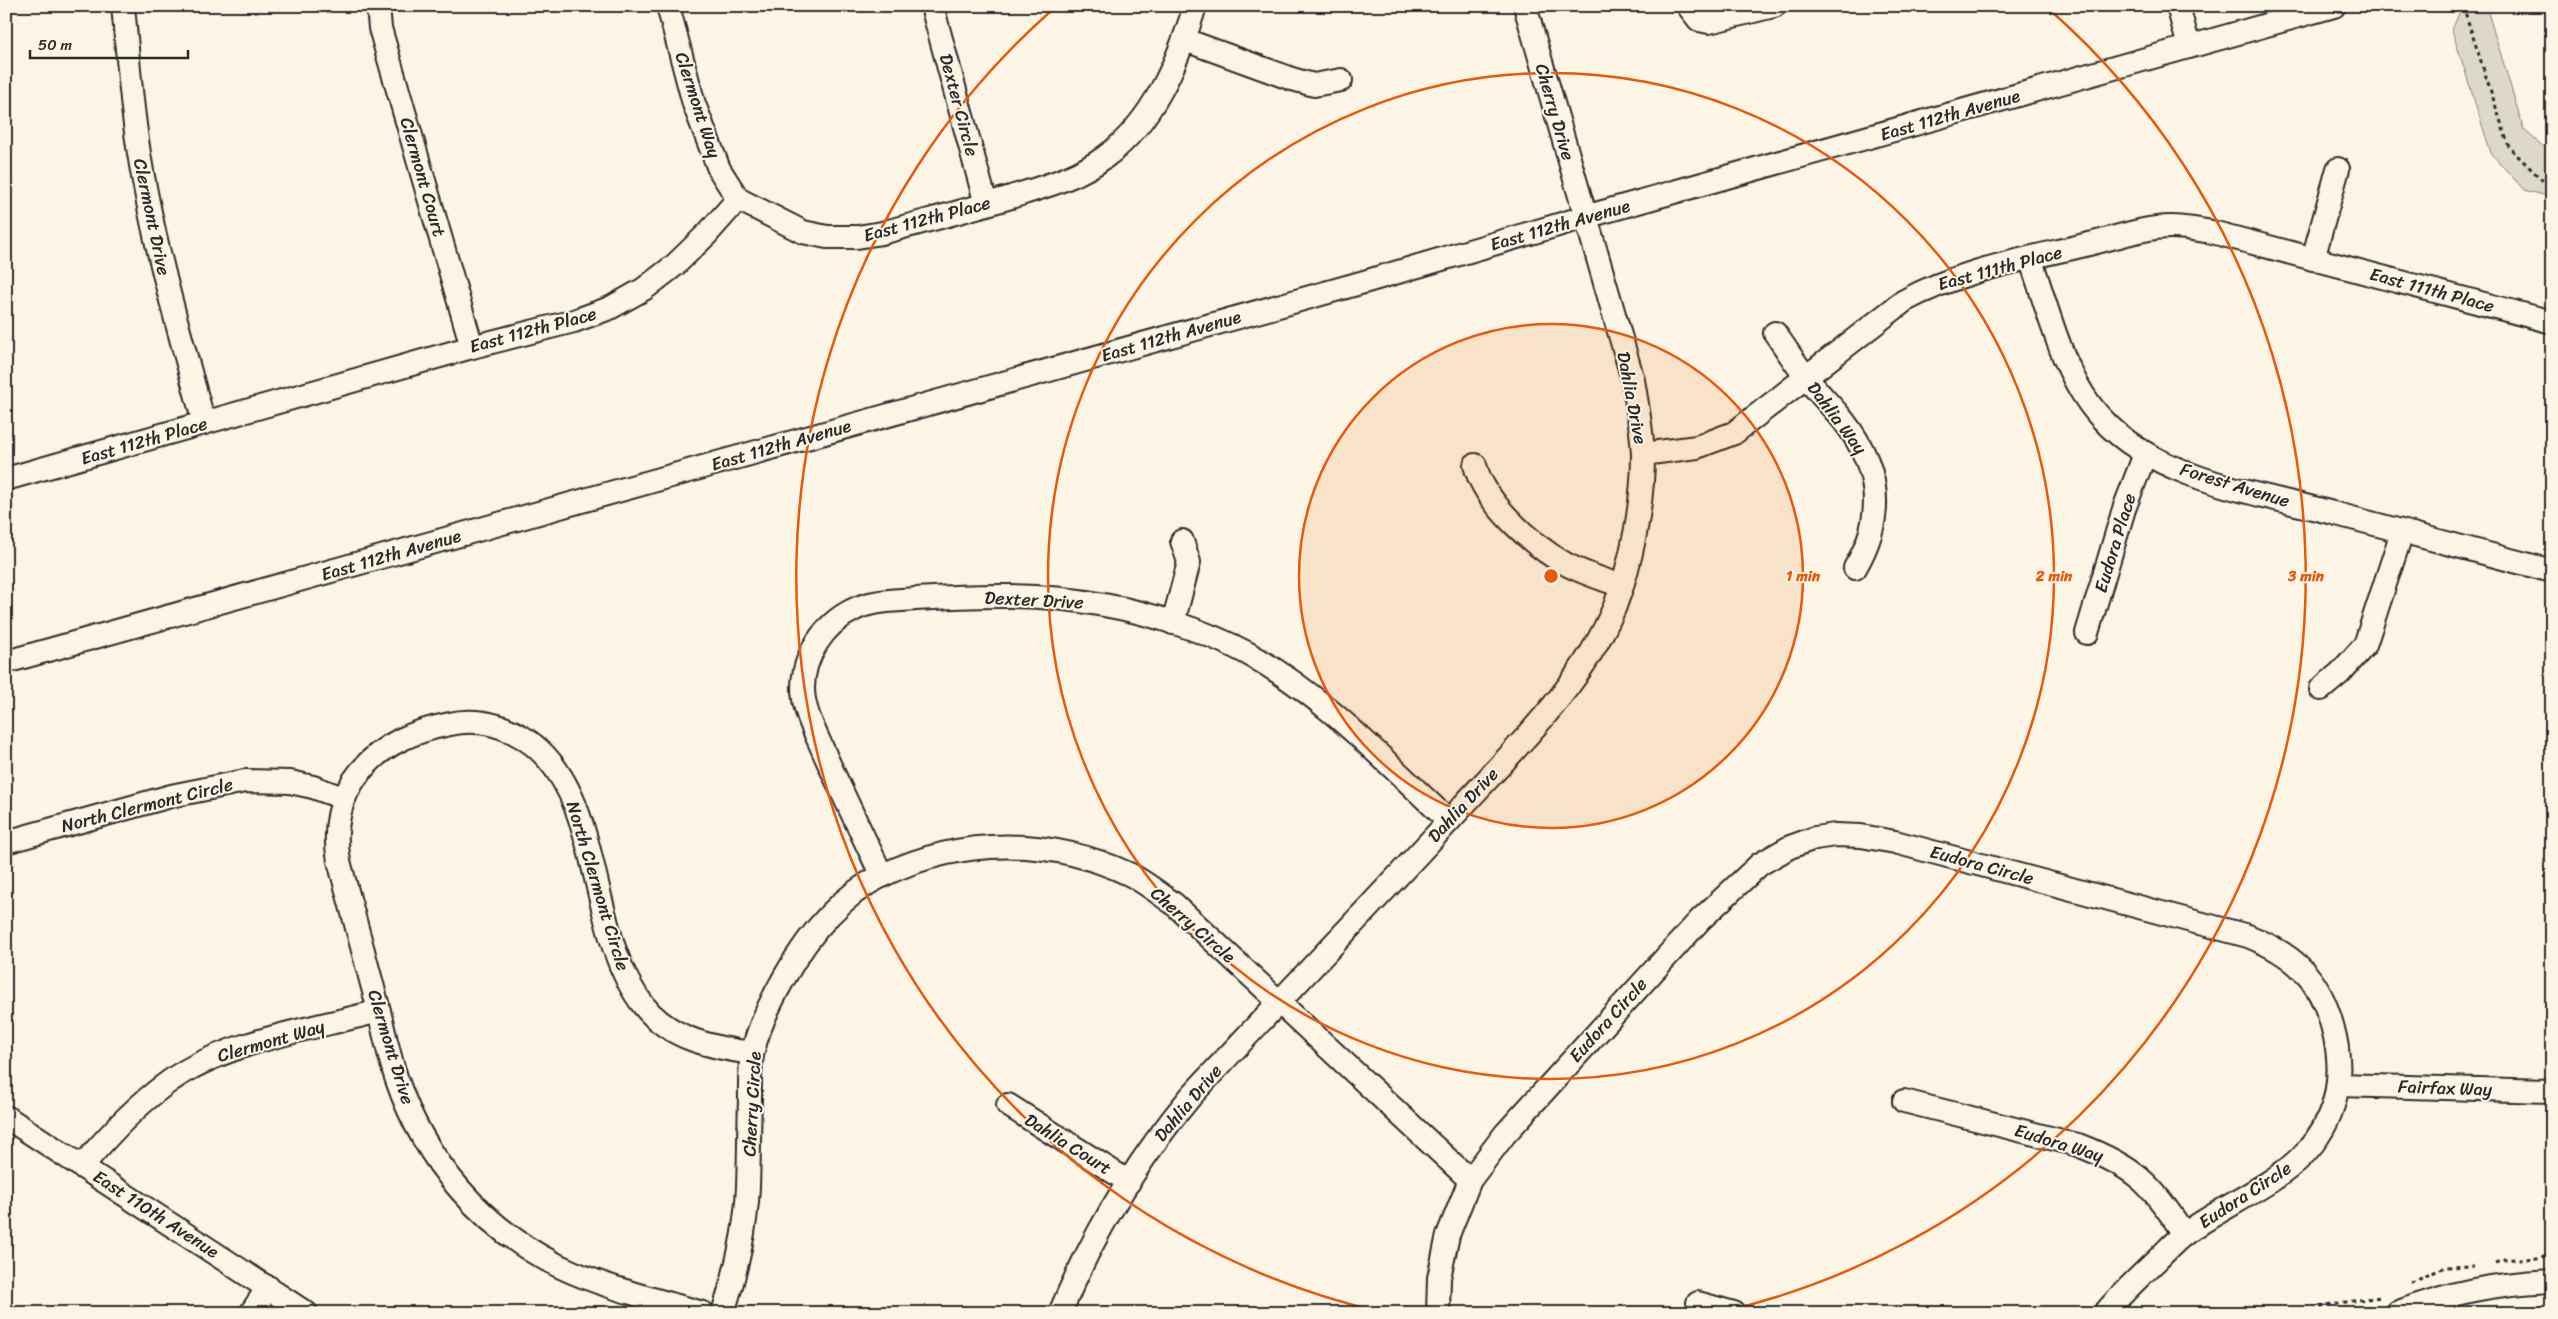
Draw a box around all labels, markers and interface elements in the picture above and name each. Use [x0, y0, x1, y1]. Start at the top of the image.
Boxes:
scale bar [30, 28, 188, 60]
text: 50 m [38, 32, 73, 58]
street label: Clermont Way [666, 48, 731, 163]
street label: Dexter Circle [930, 50, 988, 160]
street label: Cherry Drive [1526, 60, 1584, 164]
street label: East 112th Avenue [1876, 80, 2024, 150]
street label: Clermont Court [391, 113, 455, 241]
street label: Clermont Drive [124, 155, 180, 279]
street label: East 112th Place [860, 187, 994, 251]
street label: East 112th Avenue [1486, 190, 1634, 260]
street label: East 111th Place [1934, 236, 2066, 300]
street label: East 111th Place [2366, 258, 2498, 322]
street label: East 112th Place [466, 298, 600, 362]
street label: East 112th Avenue [1097, 301, 1245, 371]
street label: Dahlia Drive [1607, 349, 1657, 447]
street label: Dahlia Way [1799, 374, 1876, 462]
street label: East 112th Place [77, 408, 211, 474]
street label: East 112th Avenue [707, 410, 855, 480]
street label: Forest Avenue [2176, 453, 2294, 517]
street label: Eudora Place [2085, 489, 2145, 597]
street label: East 112th Avenue [317, 520, 465, 590]
text: 1 min [1786, 563, 1821, 589]
text: 2 min [2035, 563, 2073, 589]
text: 3 min [2287, 563, 2325, 589]
centre of rings [1542, 567, 1560, 585]
street label: Dexter Drive [984, 581, 1084, 619]
street label: Dahlia Drive [1419, 760, 1507, 850]
street label: North Clermont Circle [58, 768, 236, 842]
street label: North Clermont Circle [557, 797, 639, 975]
street label: Eudora Circle [1927, 836, 2037, 894]
street label: Cherry Circle [1143, 878, 1243, 972]
street label: Eudora Circle [1561, 970, 1655, 1070]
street label: Clermont Drive [358, 985, 424, 1109]
street label: Clermont Way [214, 1010, 329, 1072]
street label: Cherry Circle [733, 1050, 771, 1157]
street label: Dahlia Drive [1146, 1057, 1230, 1149]
street label: Fairfax Way [2397, 1070, 2493, 1106]
street label: Dahlia Court [1018, 1104, 1118, 1184]
street label: Eudora Way [2011, 1114, 2108, 1172]
street label: Eudora Circle [2192, 1153, 2298, 1237]
street label: East 110th Avenue [86, 1161, 226, 1267]

